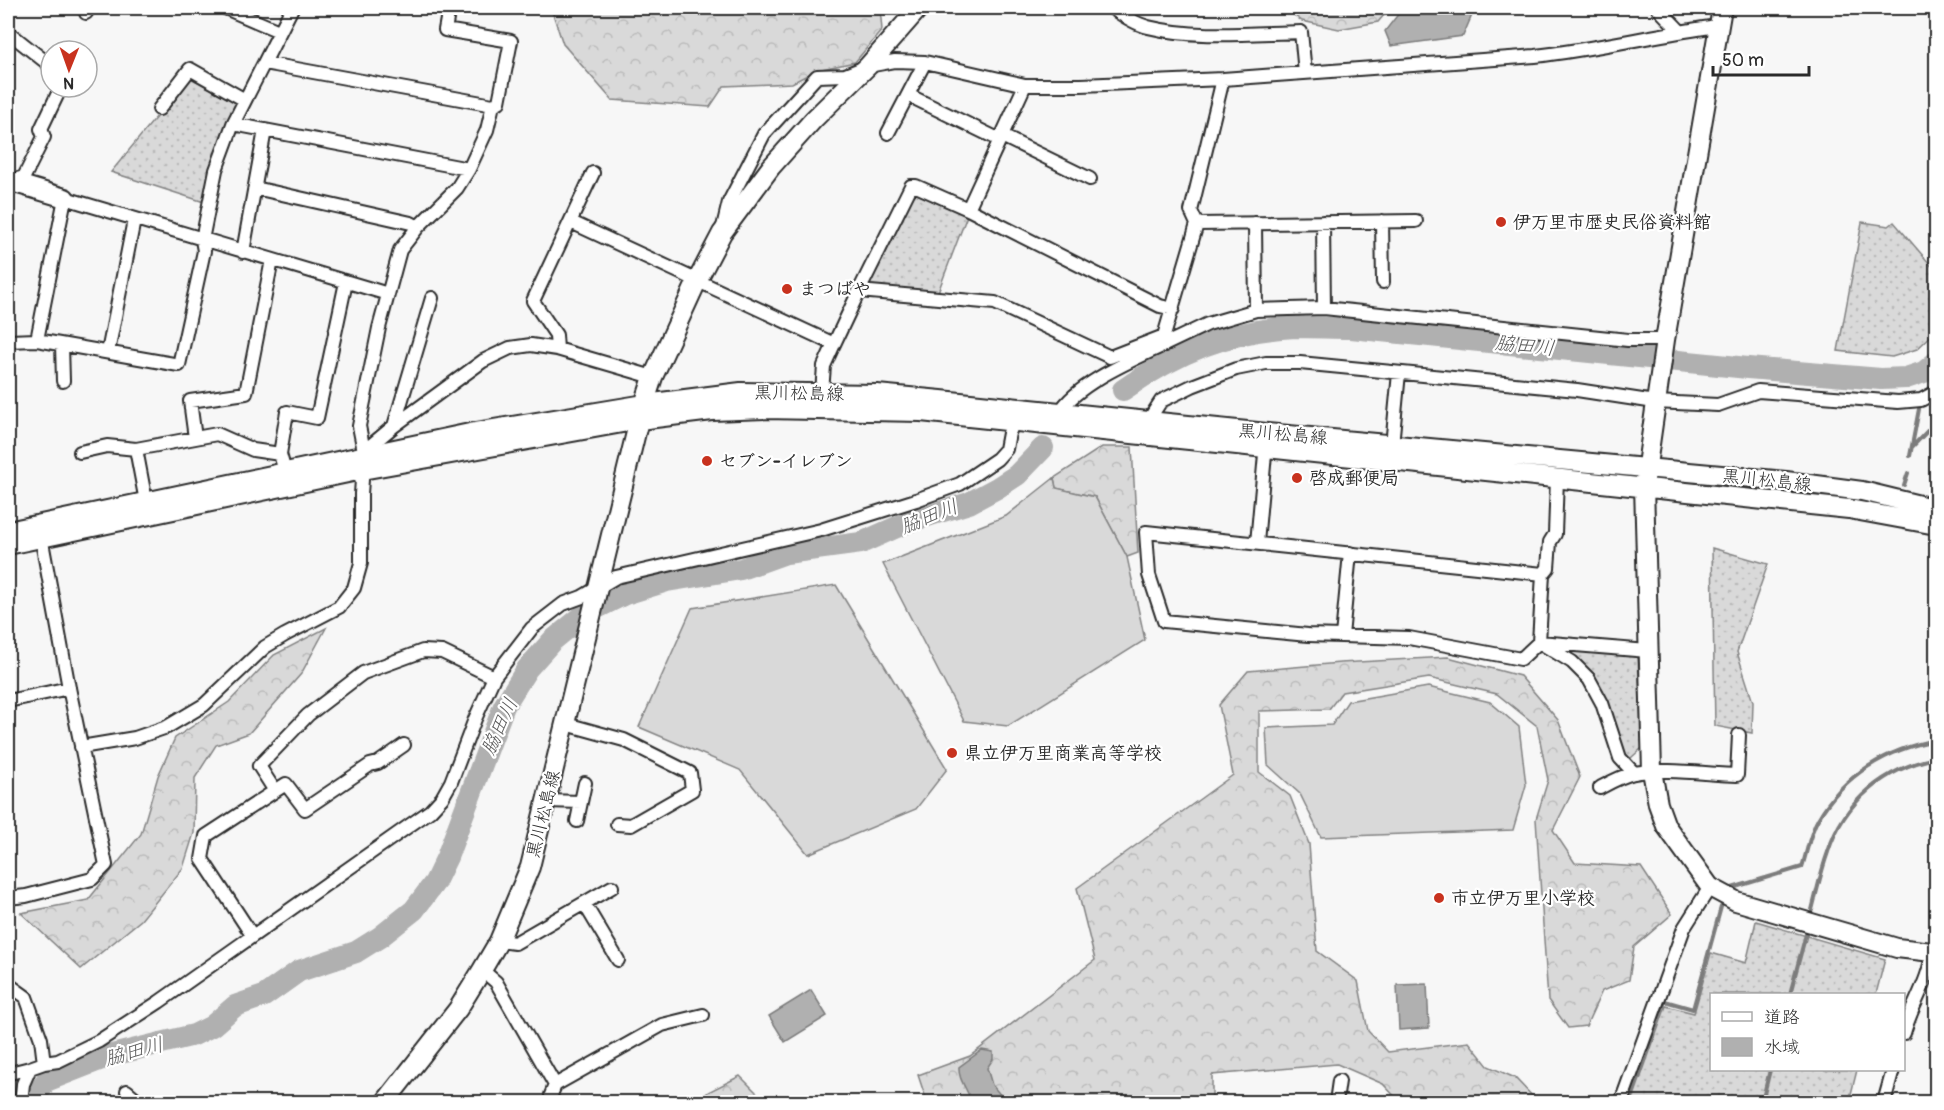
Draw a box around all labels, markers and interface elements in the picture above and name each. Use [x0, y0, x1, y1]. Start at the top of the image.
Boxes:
north arrow [39, 39, 99, 99]
scale bar [1713, 39, 1809, 77]
text: 50 m [1722, 49, 1764, 72]
text: N [63, 73, 74, 93]
place label: 伊万里市歴史民俗資料館 [1513, 211, 1711, 234]
marker: 伊万里市歴史民俗資料館 [1494, 215, 1508, 229]
place label: まつばや [799, 278, 871, 301]
marker: まつばや [780, 282, 794, 296]
water label: 脇田川 [1494, 330, 1556, 361]
street label: 黒川松島線 [754, 381, 844, 406]
street label: 黒川松島線 [1237, 419, 1329, 450]
place label: セブン-イレブン [719, 450, 853, 473]
marker: セブン-イレブン [700, 454, 714, 468]
street label: 黒川松島線 [1721, 464, 1813, 497]
place label: 啓成郵便局 [1309, 467, 1399, 490]
marker: 啓成郵便局 [1290, 471, 1304, 485]
water label: 脇田川 [897, 494, 962, 539]
water label: 脇田川 [475, 694, 523, 759]
place label: 県立伊万里商業高等学校 [964, 742, 1162, 765]
marker: 県立伊万里商業高等学校 [945, 746, 959, 760]
street label: 黒川松島線 [521, 768, 566, 861]
place label: 市立伊万里小学校 [1451, 887, 1595, 910]
marker: 市立伊万里小学校 [1432, 891, 1446, 905]
legend [1710, 993, 1905, 1071]
text: 道路 [1764, 1006, 1800, 1029]
water label: 脇田川 [102, 1032, 166, 1071]
text: 水域 [1764, 1036, 1800, 1059]

